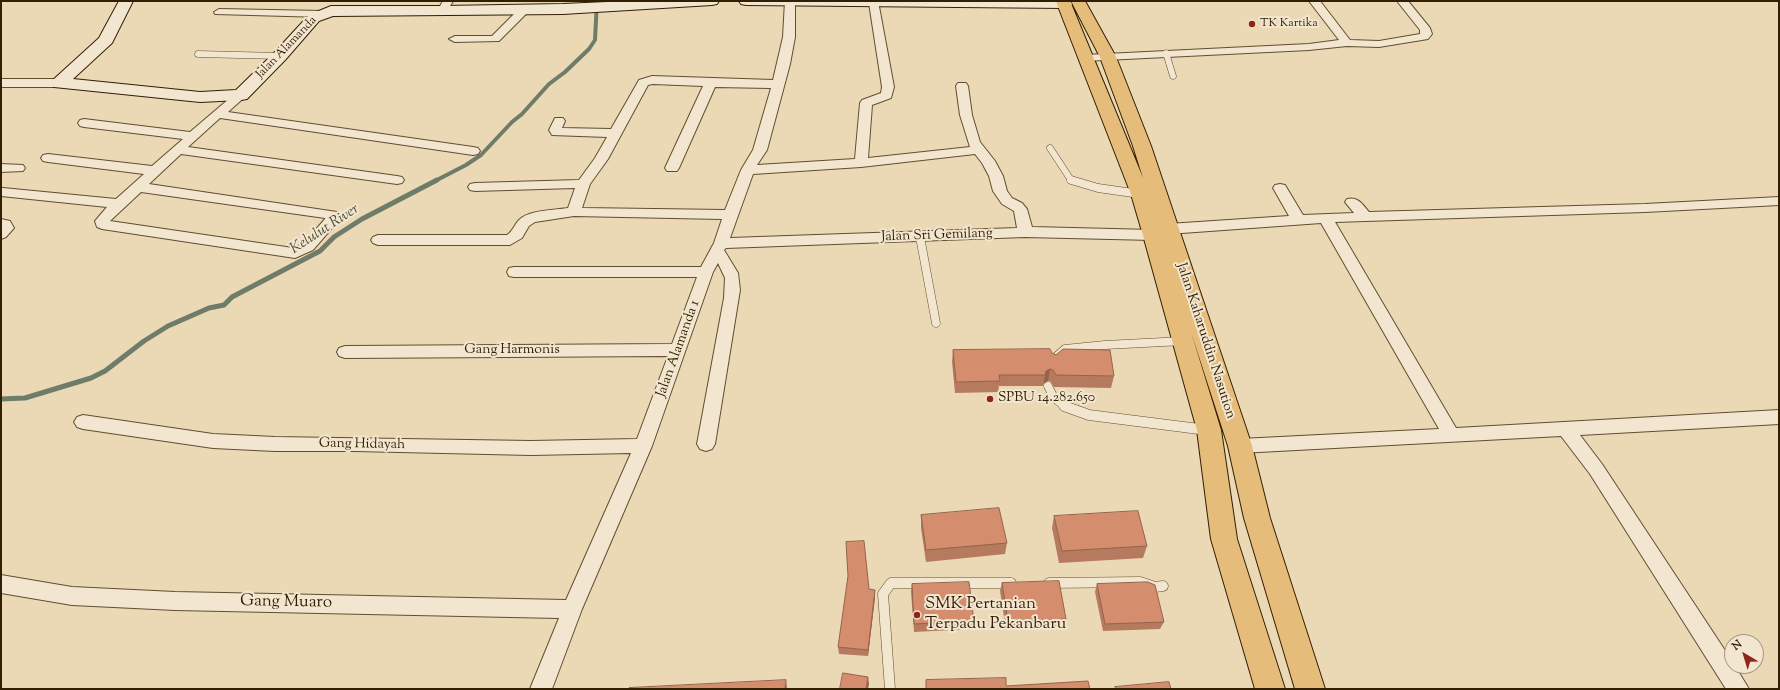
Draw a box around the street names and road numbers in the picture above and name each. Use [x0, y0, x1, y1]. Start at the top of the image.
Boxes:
street label: Jalan Alamanda [254, 14, 320, 82]
street label: Jalan Sri Gemilang [881, 226, 993, 246]
street label: Jalan Kaharuddin Nasution [1172, 261, 1238, 421]
street label: Jalan Alamanda 1 [654, 298, 704, 400]
street label: Gang Harmonis [464, 343, 560, 359]
street label: Gang Hidayah [319, 436, 405, 454]
street label: Gang Muaro [240, 592, 332, 614]

